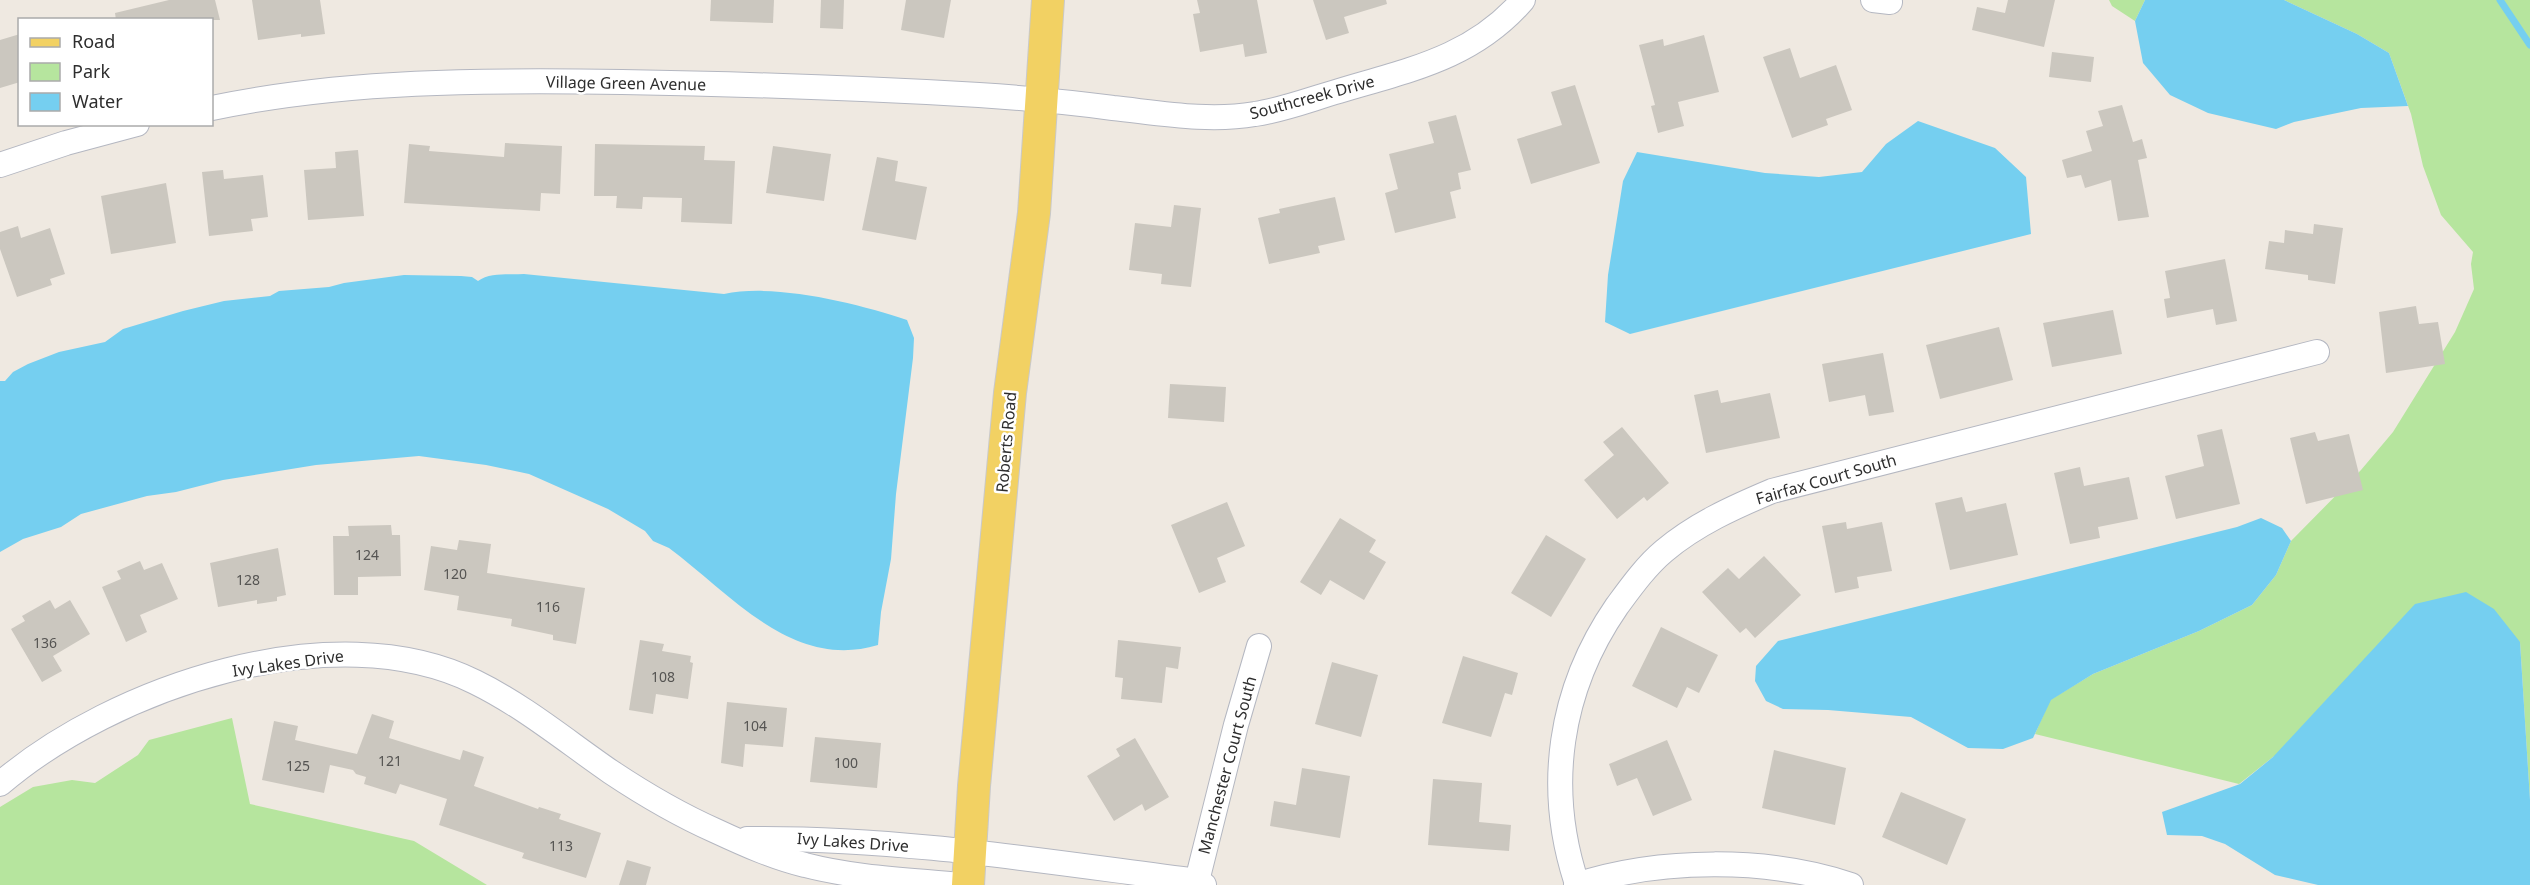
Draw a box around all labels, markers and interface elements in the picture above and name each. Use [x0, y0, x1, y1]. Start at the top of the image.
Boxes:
legend [18, 18, 213, 126]
text: Road [72, 29, 115, 53]
text: Park [72, 59, 110, 83]
street label: Southcreek Drive [1247, 70, 1377, 124]
street label: Village Green Avenue [546, 71, 706, 95]
text: Water [72, 89, 123, 113]
street label: Roberts Road [991, 391, 1021, 493]
street label: Fairfax Court South [1753, 448, 1899, 510]
house number: 124 [355, 545, 379, 564]
house number: 120 [443, 564, 467, 583]
house number: 128 [236, 570, 260, 589]
house number: 116 [536, 597, 560, 616]
house number: 136 [33, 633, 57, 652]
street label: Ivy Lakes Drive [231, 644, 345, 682]
house number: 108 [651, 667, 675, 686]
street label: Manchester Court South [1193, 674, 1261, 856]
house number: 104 [743, 716, 767, 735]
house number: 121 [378, 751, 402, 770]
house number: 100 [834, 753, 858, 772]
house number: 125 [286, 756, 310, 775]
street label: Ivy Lakes Drive [796, 827, 910, 857]
house number: 113 [549, 836, 573, 855]

